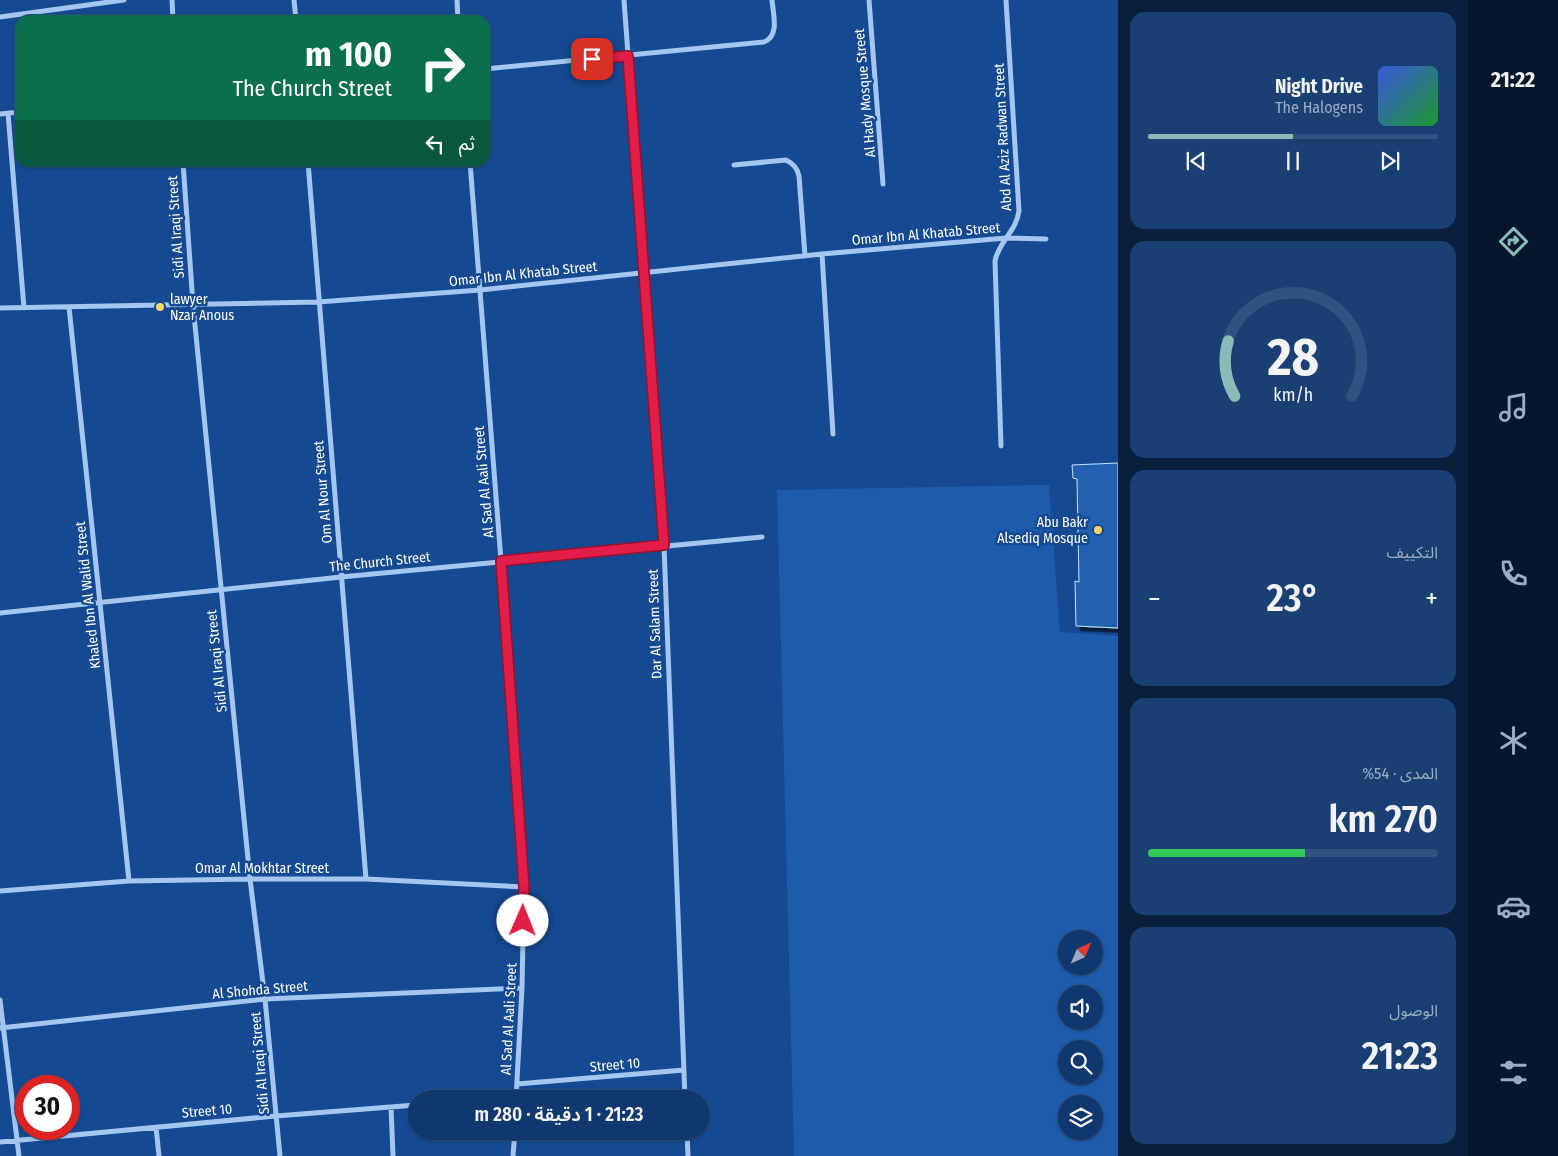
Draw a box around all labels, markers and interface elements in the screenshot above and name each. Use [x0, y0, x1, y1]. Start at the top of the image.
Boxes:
street label: Al Hady Mosque Street [851, 27, 879, 158]
text: 100 m [305, 33, 392, 75]
icon: right [410, 35, 475, 100]
pin [571, 38, 613, 80]
icon: arrive [578, 45, 606, 73]
street label: Abd Al Aziz Radwan Street [991, 62, 1015, 211]
text: 21:22 [1491, 66, 1535, 93]
text: The Church Street [233, 75, 392, 102]
text: Night Drive [1275, 75, 1363, 98]
text: The Halogens [1275, 98, 1363, 117]
icon: left [421, 130, 449, 158]
text: ثم [459, 132, 475, 155]
icon: previous [1182, 147, 1210, 175]
icon: pause [1279, 147, 1307, 175]
icon: next [1376, 147, 1404, 175]
street label: Sidi Al Iraqi Street [164, 175, 188, 279]
street label: Omar Ibn Al Khatab Street [851, 219, 1001, 249]
icon: directions [1496, 224, 1531, 259]
street label: Omar Ibn Al Khatab Street [448, 258, 598, 290]
place label: lawyer Nzar Anous [170, 291, 234, 324]
marker: lawyer Nzar Anous [154, 301, 166, 313]
text: 28 [1266, 326, 1319, 389]
text: km/h [1273, 384, 1313, 406]
icon: music [1496, 390, 1531, 425]
street label: Al Sad Al Aali Street [471, 425, 497, 539]
street label: Om Al Nour Street [310, 440, 336, 544]
place label: Abu Bakr Alsediq Mosque [997, 514, 1088, 547]
street label: Khaled Ibn Al Walid Street [72, 520, 104, 670]
marker: Abu Bakr Alsediq Mosque [1092, 524, 1104, 536]
text: التكييف [1386, 543, 1438, 562]
street label: The Church Street [329, 548, 432, 576]
icon: phone [1496, 556, 1531, 591]
street label: Dar Al Salam Street [645, 568, 665, 679]
text: 23° [1266, 575, 1319, 621]
text: − [1148, 582, 1161, 615]
text: + [1425, 582, 1438, 615]
street label: Sidi Al Iraqi Street [203, 609, 231, 713]
icon: climate [1496, 723, 1531, 758]
text: المدى · 54% [1362, 764, 1438, 783]
text: 270 km [1329, 796, 1438, 842]
street label: Omar Al Mokhtar Street [195, 860, 329, 877]
icon: car [1496, 889, 1531, 924]
position arrow [496, 894, 548, 946]
north arrow [1058, 930, 1102, 975]
map controls [1058, 930, 1103, 1140]
street label: Al Sad Al Aali Street [498, 962, 520, 1076]
street label: Al Shohda Street [212, 977, 309, 1003]
button: sound [1058, 985, 1103, 1030]
text: الوصول [1389, 1001, 1438, 1020]
street label: Sidi Al Iraqi Street [247, 1011, 273, 1115]
text: 21:23 [1362, 1033, 1438, 1079]
button: search [1058, 1040, 1103, 1085]
street label: Street 10 [589, 1054, 641, 1076]
icon: filters [1496, 1055, 1531, 1090]
speed limit sign: 30 [15, 1075, 80, 1140]
button: layers [1058, 1095, 1103, 1140]
street label: Street 10 [181, 1100, 233, 1122]
text: 21:23 · 1 دقيقة · 280 m [475, 1103, 643, 1126]

